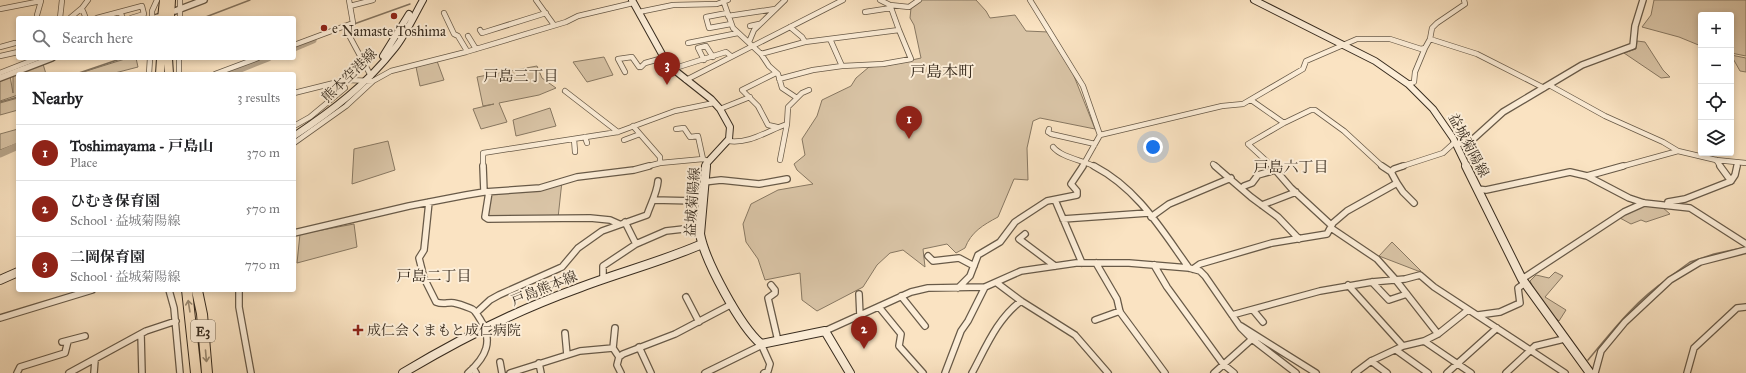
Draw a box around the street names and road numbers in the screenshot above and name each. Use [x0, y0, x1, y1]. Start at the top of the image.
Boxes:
street label: 熊本空港線 [318, 45, 380, 106]
street label: 益城菊陽線 [1445, 110, 1492, 180]
street label: 益城菊陽線 [682, 167, 703, 238]
street label: 戸島熊本線 [509, 267, 580, 309]
road number: E3 [191, 320, 215, 342]

